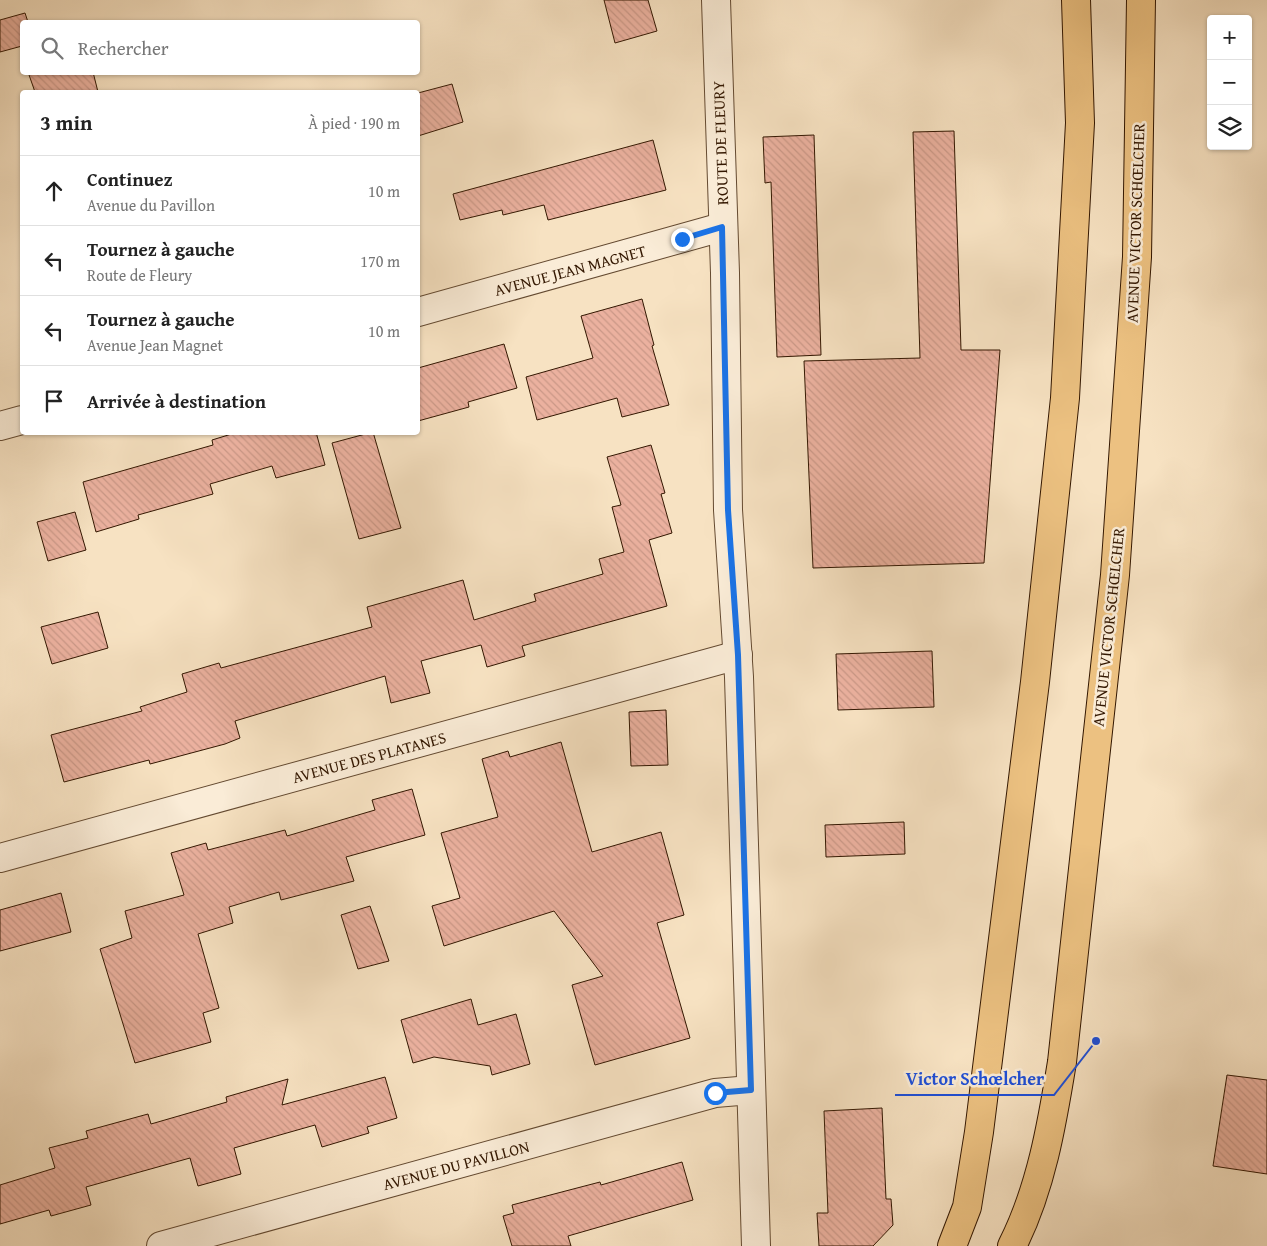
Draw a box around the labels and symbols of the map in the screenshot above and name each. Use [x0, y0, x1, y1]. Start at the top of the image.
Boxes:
street label: ROUTE DE FLEURY [706, 80, 734, 206]
street label: AVENUE VICTOR SCHŒLCHER [1120, 122, 1151, 323]
route end [671, 228, 694, 251]
street label: AVENUE JEAN MAGNET [492, 238, 648, 302]
street label: AVENUE VICTOR SCHŒLCHER [1086, 526, 1130, 728]
street label: AVENUE DES PLATANES [289, 725, 449, 789]
callout: Victor Schœlcher [895, 1062, 1054, 1095]
text: Victor Schœlcher [906, 1065, 1045, 1092]
route start [704, 1082, 727, 1105]
street label: AVENUE DU PAVILLON [380, 1134, 532, 1196]

